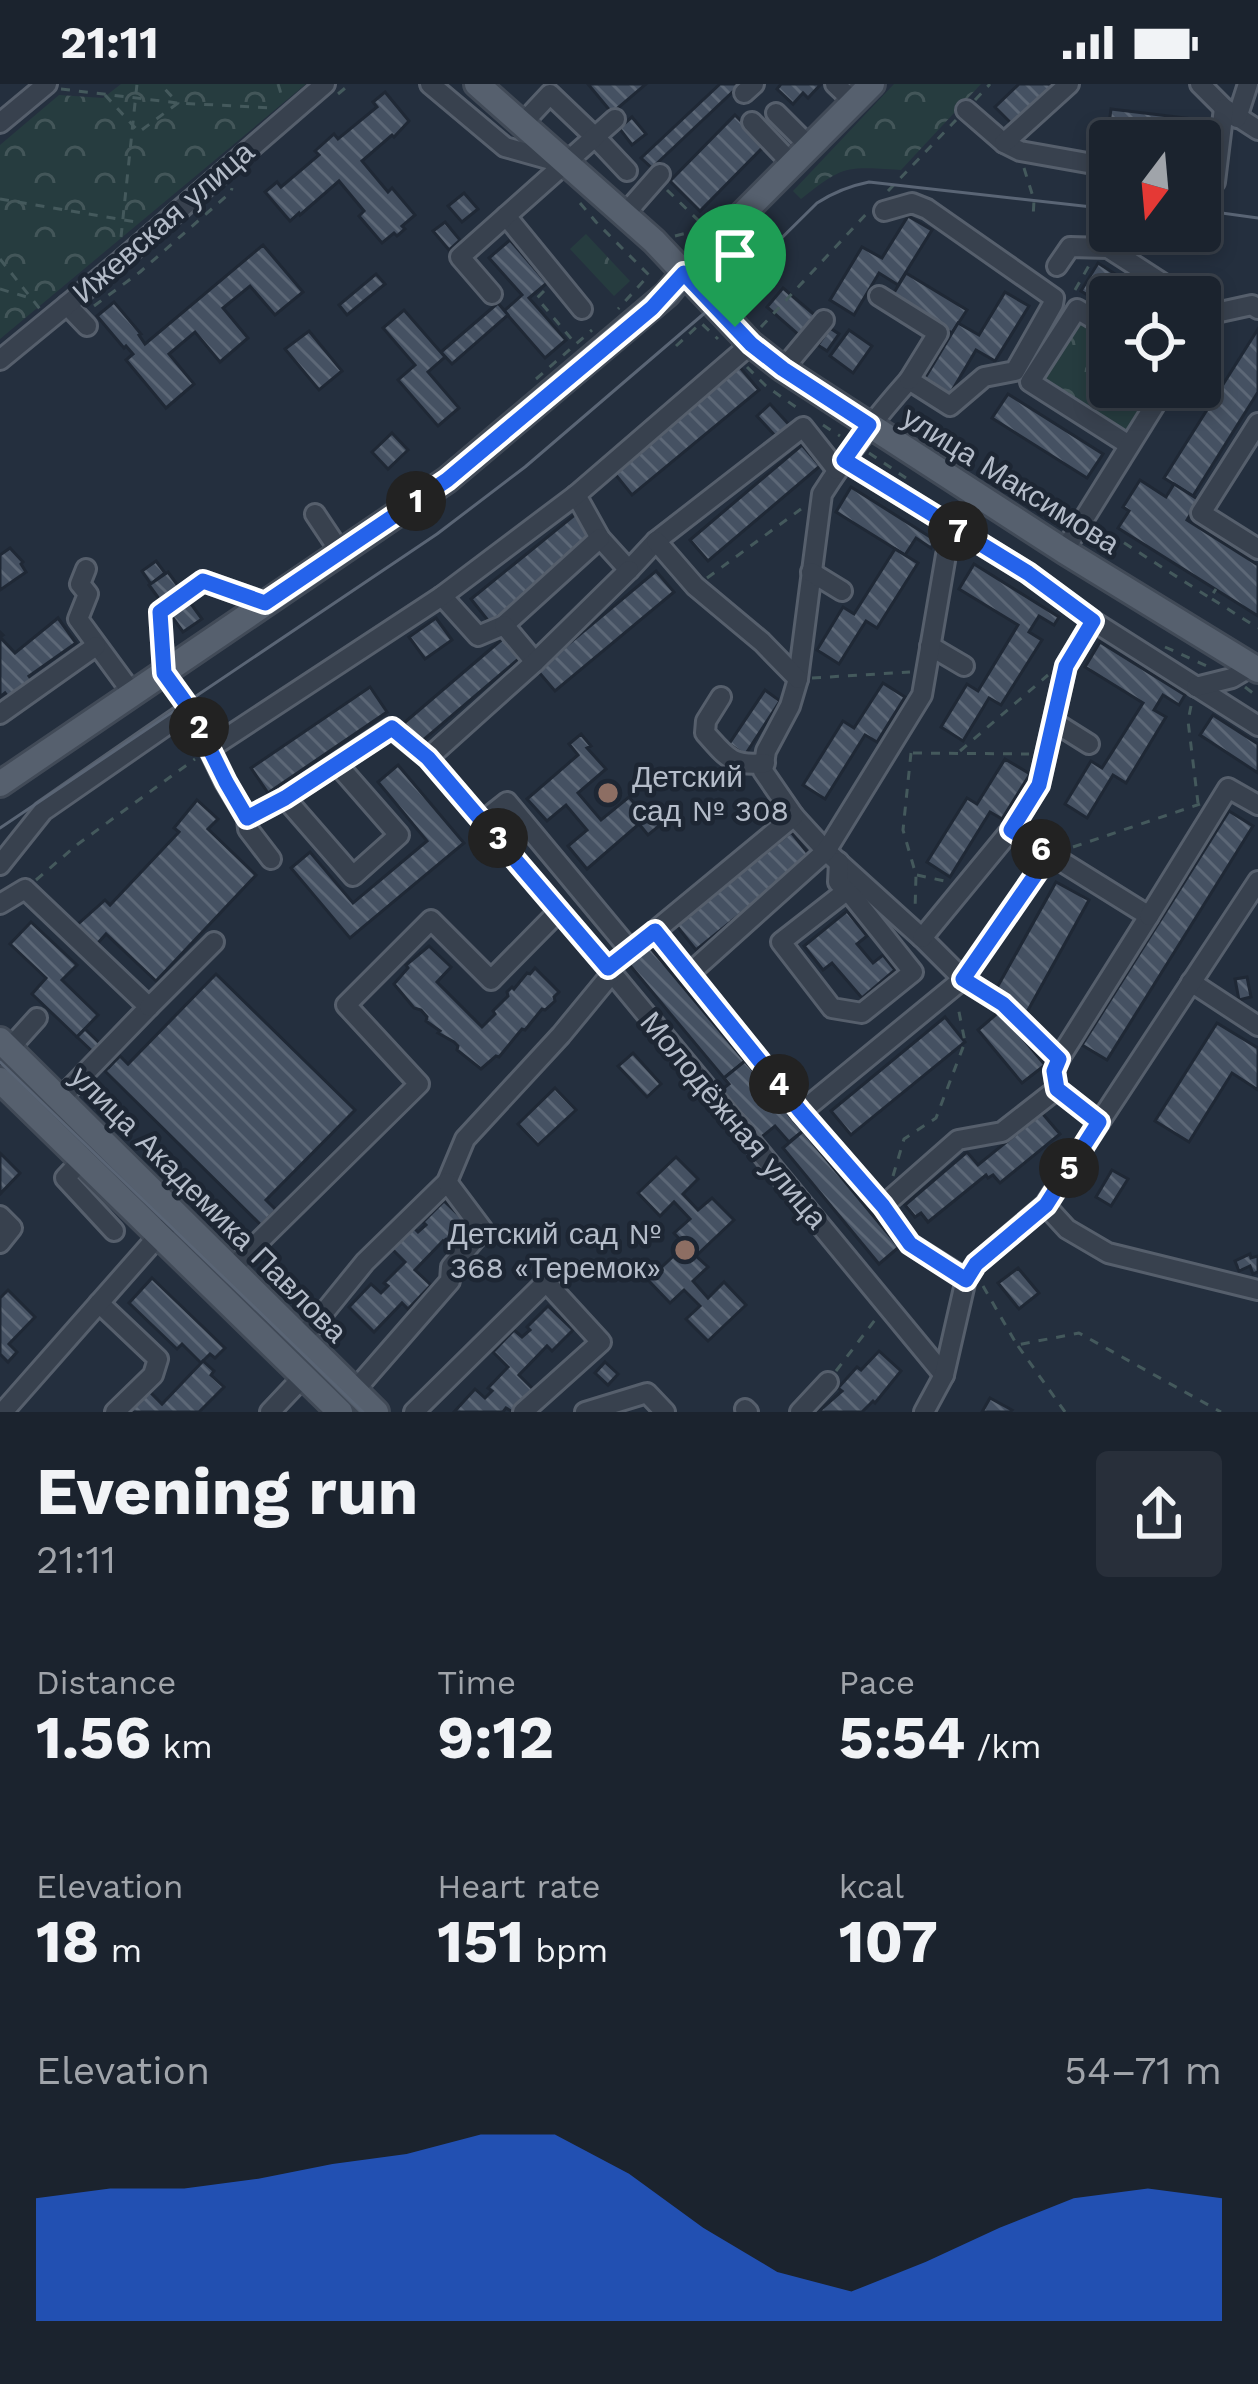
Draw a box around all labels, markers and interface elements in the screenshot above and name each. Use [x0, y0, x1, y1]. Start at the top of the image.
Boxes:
text: 21:11 [60, 16, 159, 69]
north arrow [1089, 120, 1221, 252]
map controls [1089, 120, 1221, 408]
street label: Ижевская улица [65, 134, 261, 310]
pin [684, 204, 786, 327]
icon: arrive [702, 222, 768, 288]
button: locate [1089, 276, 1221, 408]
street label: улица Максимова [896, 399, 1126, 561]
pin: 1 [386, 471, 446, 531]
text: 1 [409, 481, 423, 520]
pin: 7 [928, 501, 988, 561]
text: 7 [948, 511, 968, 550]
pin: 2 [169, 697, 229, 757]
text: 2 [189, 707, 209, 746]
place label: Детский сад № 308 [632, 759, 789, 828]
marker: Детский сад № 308 [595, 780, 621, 806]
pin: 3 [468, 808, 528, 868]
text: 3 [488, 818, 508, 857]
pin: 6 [1011, 819, 1071, 879]
text: 6 [1031, 829, 1051, 868]
street label: Молодёжная улица [633, 1005, 835, 1236]
pin: 4 [749, 1054, 809, 1114]
street label: улица Академика Павлова [64, 1059, 354, 1349]
text: 4 [768, 1064, 790, 1103]
pin: 5 [1039, 1138, 1099, 1198]
text: 5 [1059, 1148, 1079, 1187]
place label: Детский сад № 368 «Теремок» [447, 1216, 661, 1285]
marker: Детский сад № 368 «Теремок» [672, 1237, 698, 1263]
button: share [1096, 1451, 1222, 1577]
text: Evening run [36, 1453, 418, 1530]
text: 21:11 [36, 1537, 116, 1582]
text: Distance [36, 1663, 176, 1702]
text: Time [437, 1663, 516, 1702]
text: Pace [839, 1663, 915, 1702]
text: 1.56 [36, 1702, 151, 1773]
text: 9:12 [437, 1702, 554, 1773]
text: 5:54 [839, 1702, 966, 1773]
text: km [151, 1727, 213, 1766]
text: /km [966, 1727, 1041, 1766]
text: Elevation [36, 1867, 183, 1906]
text: Heart rate [437, 1867, 600, 1906]
text: kcal [839, 1867, 904, 1906]
text: 18 [36, 1906, 99, 1977]
text: 151 [437, 1906, 524, 1977]
text: 107 [839, 1906, 938, 1977]
text: m [99, 1931, 142, 1970]
text: bpm [524, 1931, 608, 1970]
text: Elevation [36, 2048, 210, 2093]
text: 54–71 m [1064, 2048, 1222, 2093]

